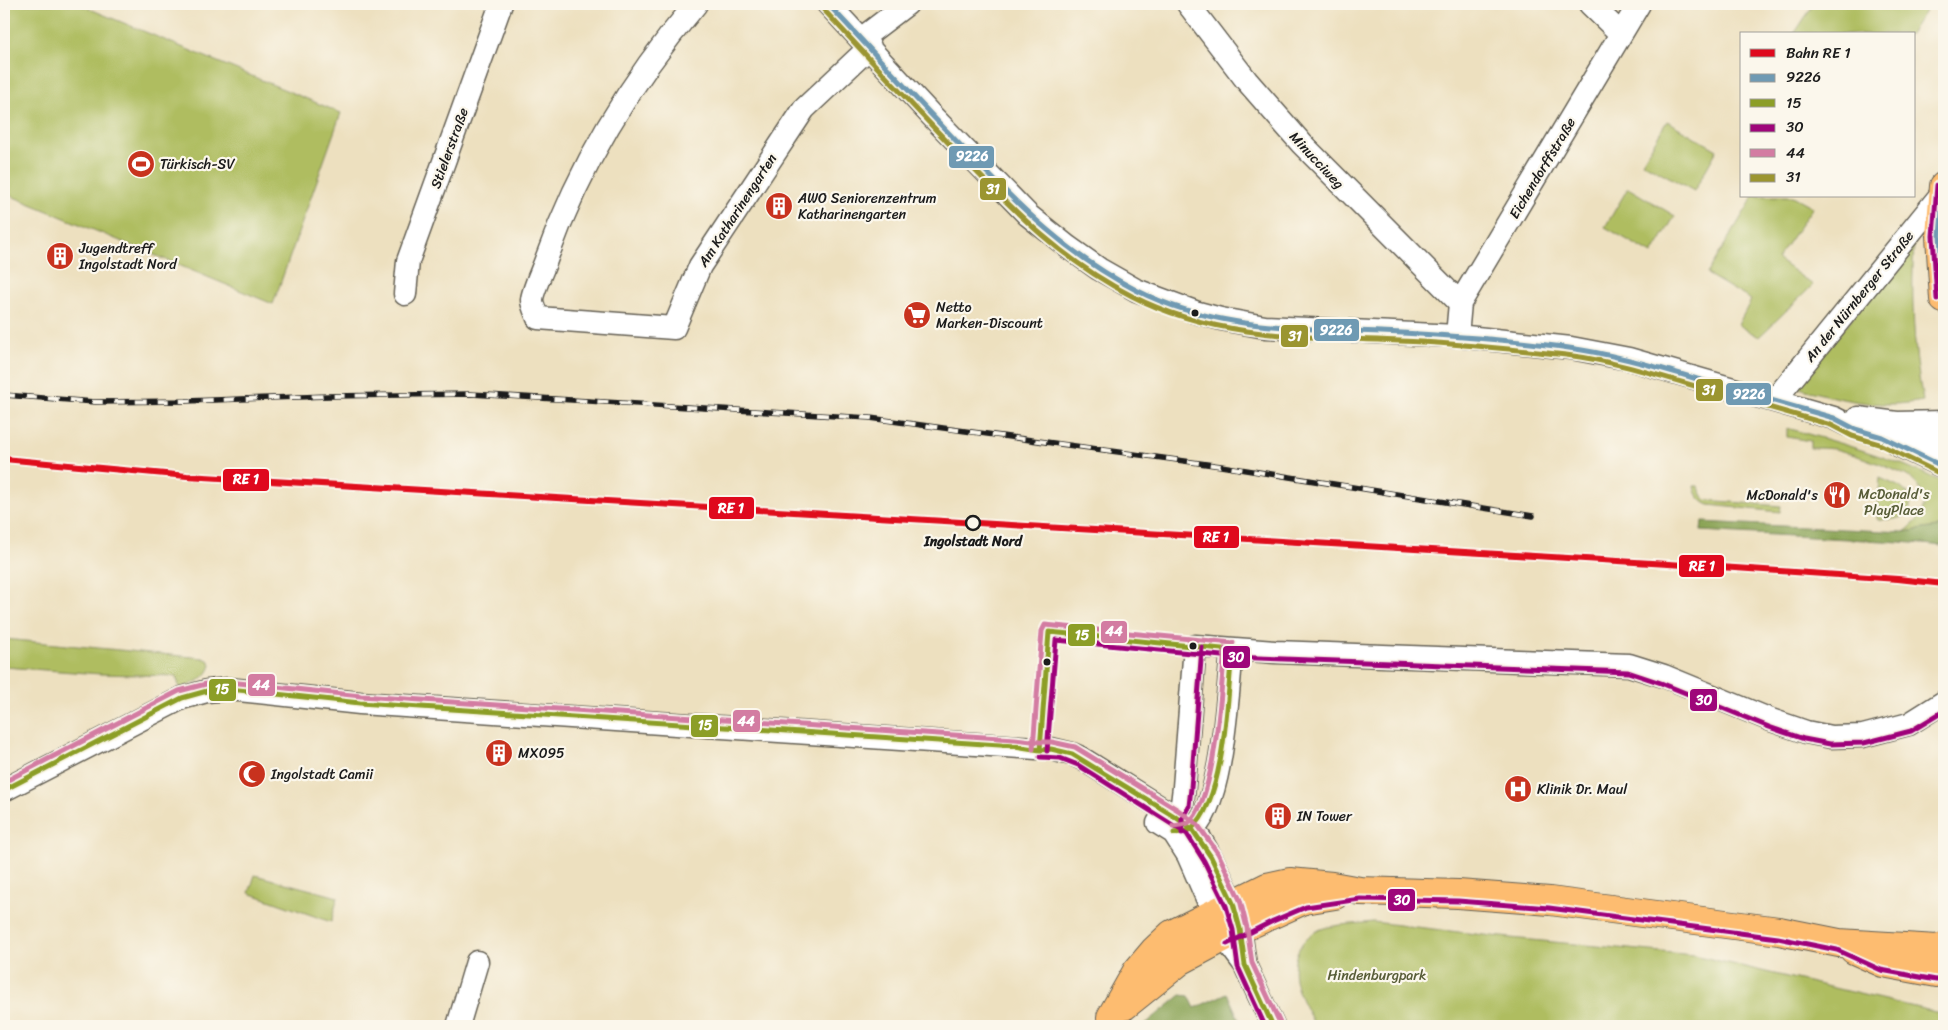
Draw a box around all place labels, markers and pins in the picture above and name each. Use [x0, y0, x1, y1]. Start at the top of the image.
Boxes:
sports icon: Türkisch-SV [126, 149, 156, 179]
place label: Türkisch-SV [160, 152, 235, 177]
place label: AWO Seniorenzentrum Katharinengarten [797, 186, 937, 227]
building icon: AWO Seniorenzentrum Katharinengarten [764, 191, 794, 221]
place label: Jugendtreff Ingolstadt Nord [78, 236, 178, 277]
building icon: Jugendtreff Ingolstadt Nord [45, 241, 75, 271]
place label: Netto Marken-Discount [936, 295, 1043, 336]
supermarket icon: Netto Marken-Discount [902, 300, 932, 330]
unlabelled marker [1190, 308, 1200, 318]
restaurant icon: McDonald's [1822, 480, 1852, 510]
place label: McDonald's [1746, 483, 1819, 508]
marker: Ingolstadt Nord [965, 515, 981, 531]
place label: Ingolstadt Nord [923, 529, 1023, 554]
unlabelled marker [1188, 641, 1198, 651]
unlabelled marker [1042, 657, 1052, 667]
building icon: MX095 [484, 738, 514, 768]
place label: MX095 [518, 741, 565, 766]
mosque icon: Ingolstadt Camii [237, 759, 267, 789]
place label: Ingolstadt Camii [270, 762, 374, 787]
hospital icon: Klinik Dr. Maul [1503, 774, 1533, 804]
place label: Klinik Dr. Maul [1537, 777, 1628, 802]
building icon: IN Tower [1263, 801, 1293, 831]
place label: IN Tower [1296, 804, 1353, 829]

